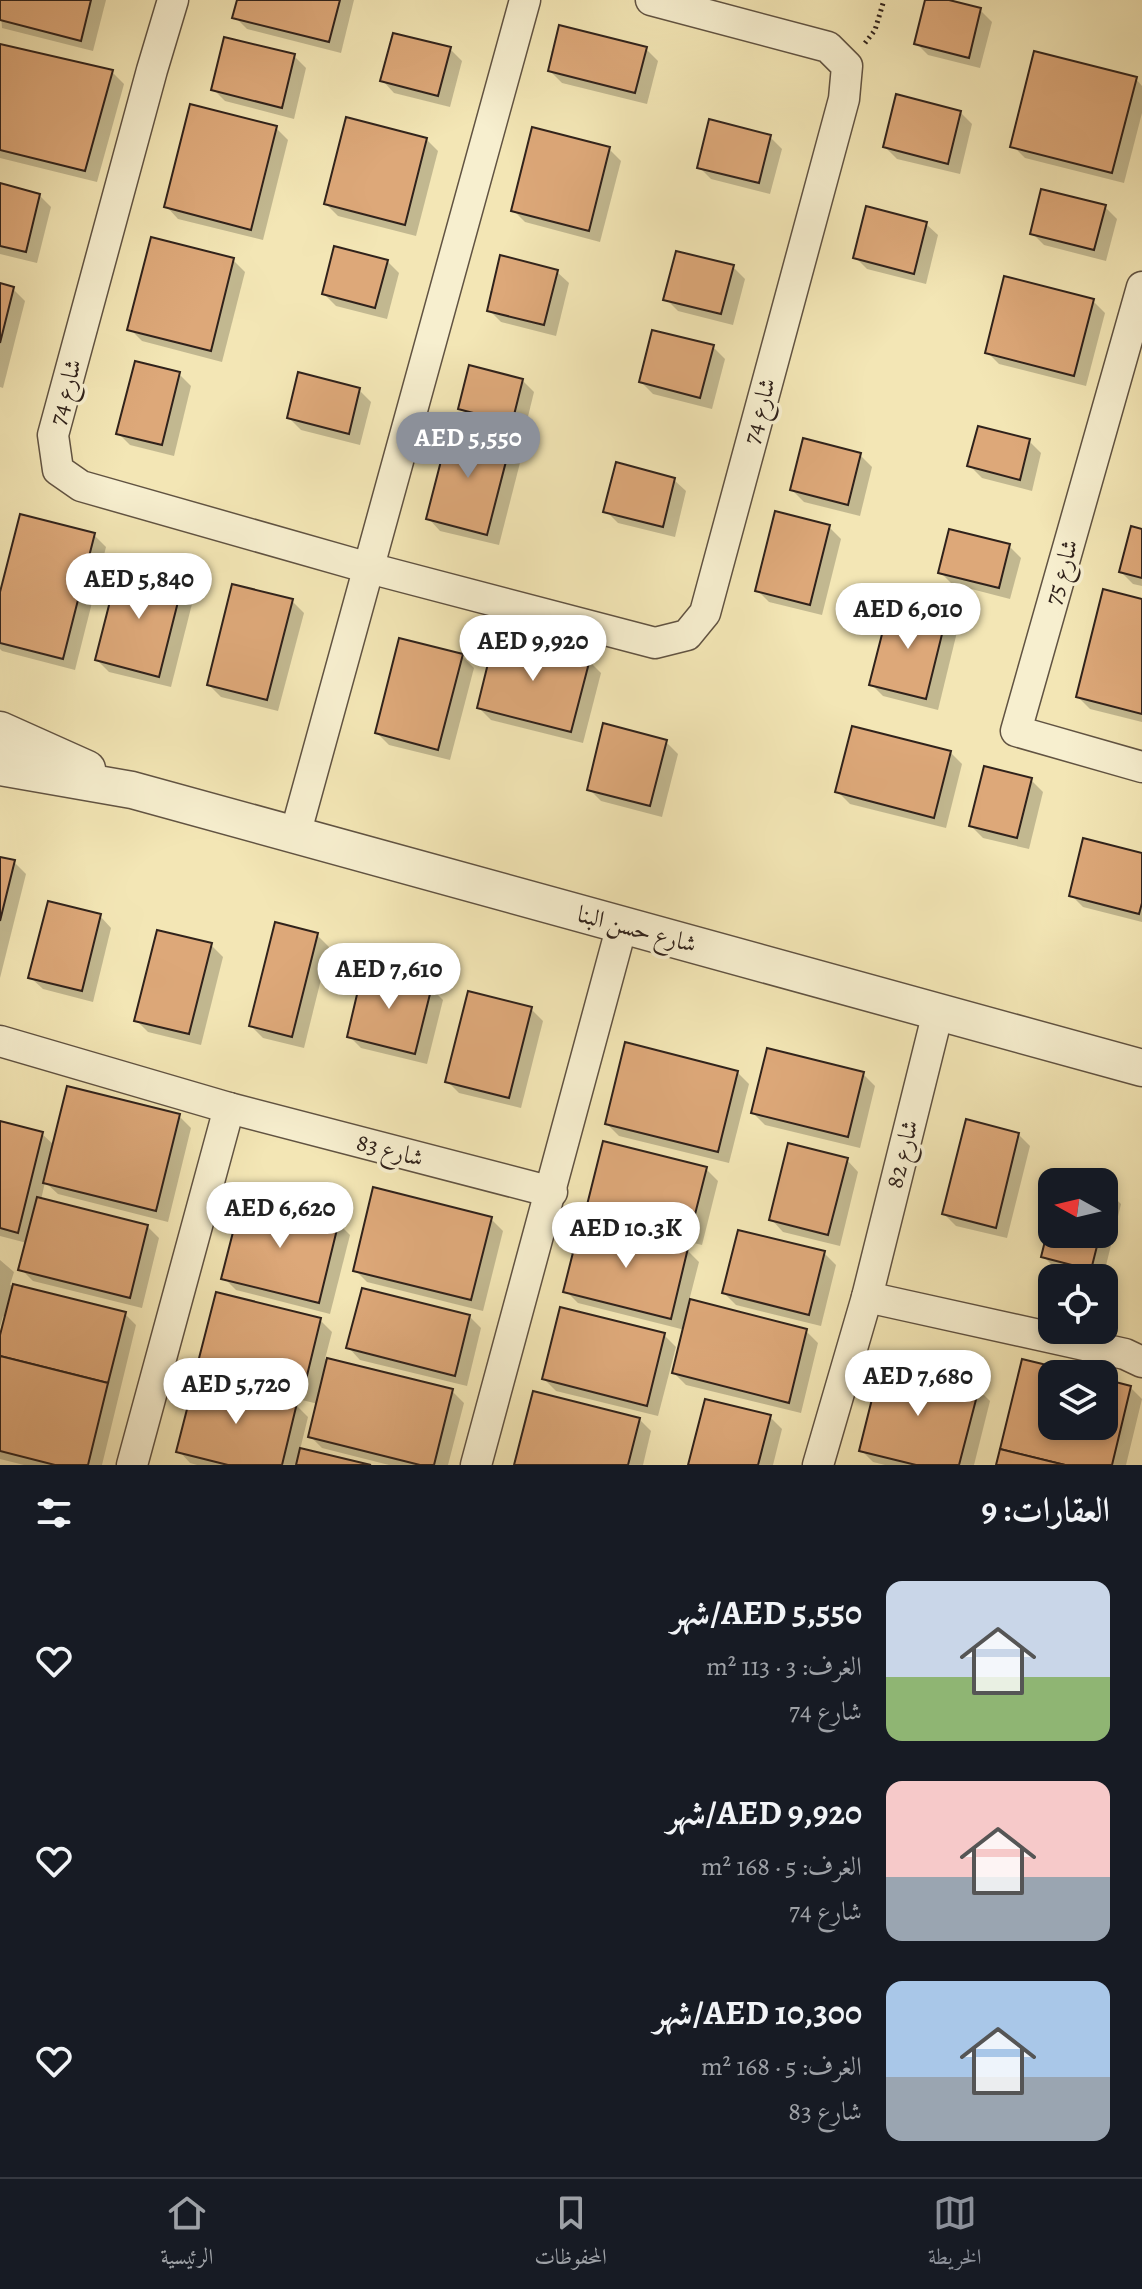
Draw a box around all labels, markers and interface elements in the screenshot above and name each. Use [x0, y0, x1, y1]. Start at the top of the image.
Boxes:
street label: شارع 74 [41, 355, 93, 430]
street label: شارع 74 [735, 374, 787, 449]
pin: AED 5,550 [376, 412, 560, 480]
text: AED 5,550 [414, 420, 522, 455]
street label: شارع 75 [1036, 535, 1089, 610]
pin: AED 5,840 [47, 553, 231, 621]
text: AED 5,840 [84, 561, 194, 596]
pin: AED 6,010 [816, 583, 1000, 651]
text: AED 6,010 [854, 591, 962, 626]
pin: AED 9,920 [441, 615, 625, 683]
text: AED 9,920 [477, 623, 589, 658]
street label: شارع حسن البنا [573, 898, 700, 964]
pin: AED 7,610 [297, 943, 481, 1011]
text: AED 7,610 [336, 951, 442, 986]
street label: شارع 82 [878, 1116, 930, 1193]
street label: شارع 83 [352, 1126, 427, 1178]
north arrow [1038, 1168, 1118, 1248]
map controls [1038, 1168, 1118, 1440]
pin: AED 6,620 [188, 1182, 372, 1250]
text: AED 6,620 [224, 1190, 336, 1225]
pin: AED 10.3K [534, 1202, 718, 1270]
text: AED 10.3K [570, 1210, 682, 1245]
button: locate [1038, 1264, 1118, 1344]
pin: AED 7,680 [826, 1350, 1010, 1418]
pin: AED 5,720 [144, 1358, 328, 1426]
text: AED 7,680 [863, 1358, 973, 1393]
button: layers [1038, 1360, 1118, 1440]
text: AED 5,720 [181, 1366, 291, 1401]
text: العقارات: 9 [981, 1486, 1110, 1533]
icon: filters [32, 1491, 76, 1535]
text: AED 5,550/شهر [671, 1589, 862, 1636]
icon: home [950, 1613, 1046, 1709]
icon: heart [32, 1639, 76, 1683]
text: الغرف: 3 · 113 m² [706, 1649, 862, 1684]
text: شارع 74 [789, 1694, 862, 1729]
text: AED 9,920/شهر [667, 1789, 862, 1836]
icon: home [950, 1813, 1046, 1909]
icon: heart [32, 1839, 76, 1883]
text: الغرف: 5 · 168 m² [701, 1849, 862, 1884]
text: شارع 74 [789, 1894, 862, 1929]
text: AED 10,300/شهر [654, 1989, 862, 2036]
icon: home [950, 2013, 1046, 2109]
icon: heart [32, 2039, 76, 2083]
text: الغرف: 5 · 168 m² [701, 2049, 862, 2084]
text: شارع 83 [788, 2094, 862, 2129]
tab: الرئيسية [161, 2191, 213, 2278]
tab: المحفوظات [534, 2191, 607, 2278]
tab: الخريطة [928, 2191, 981, 2278]

